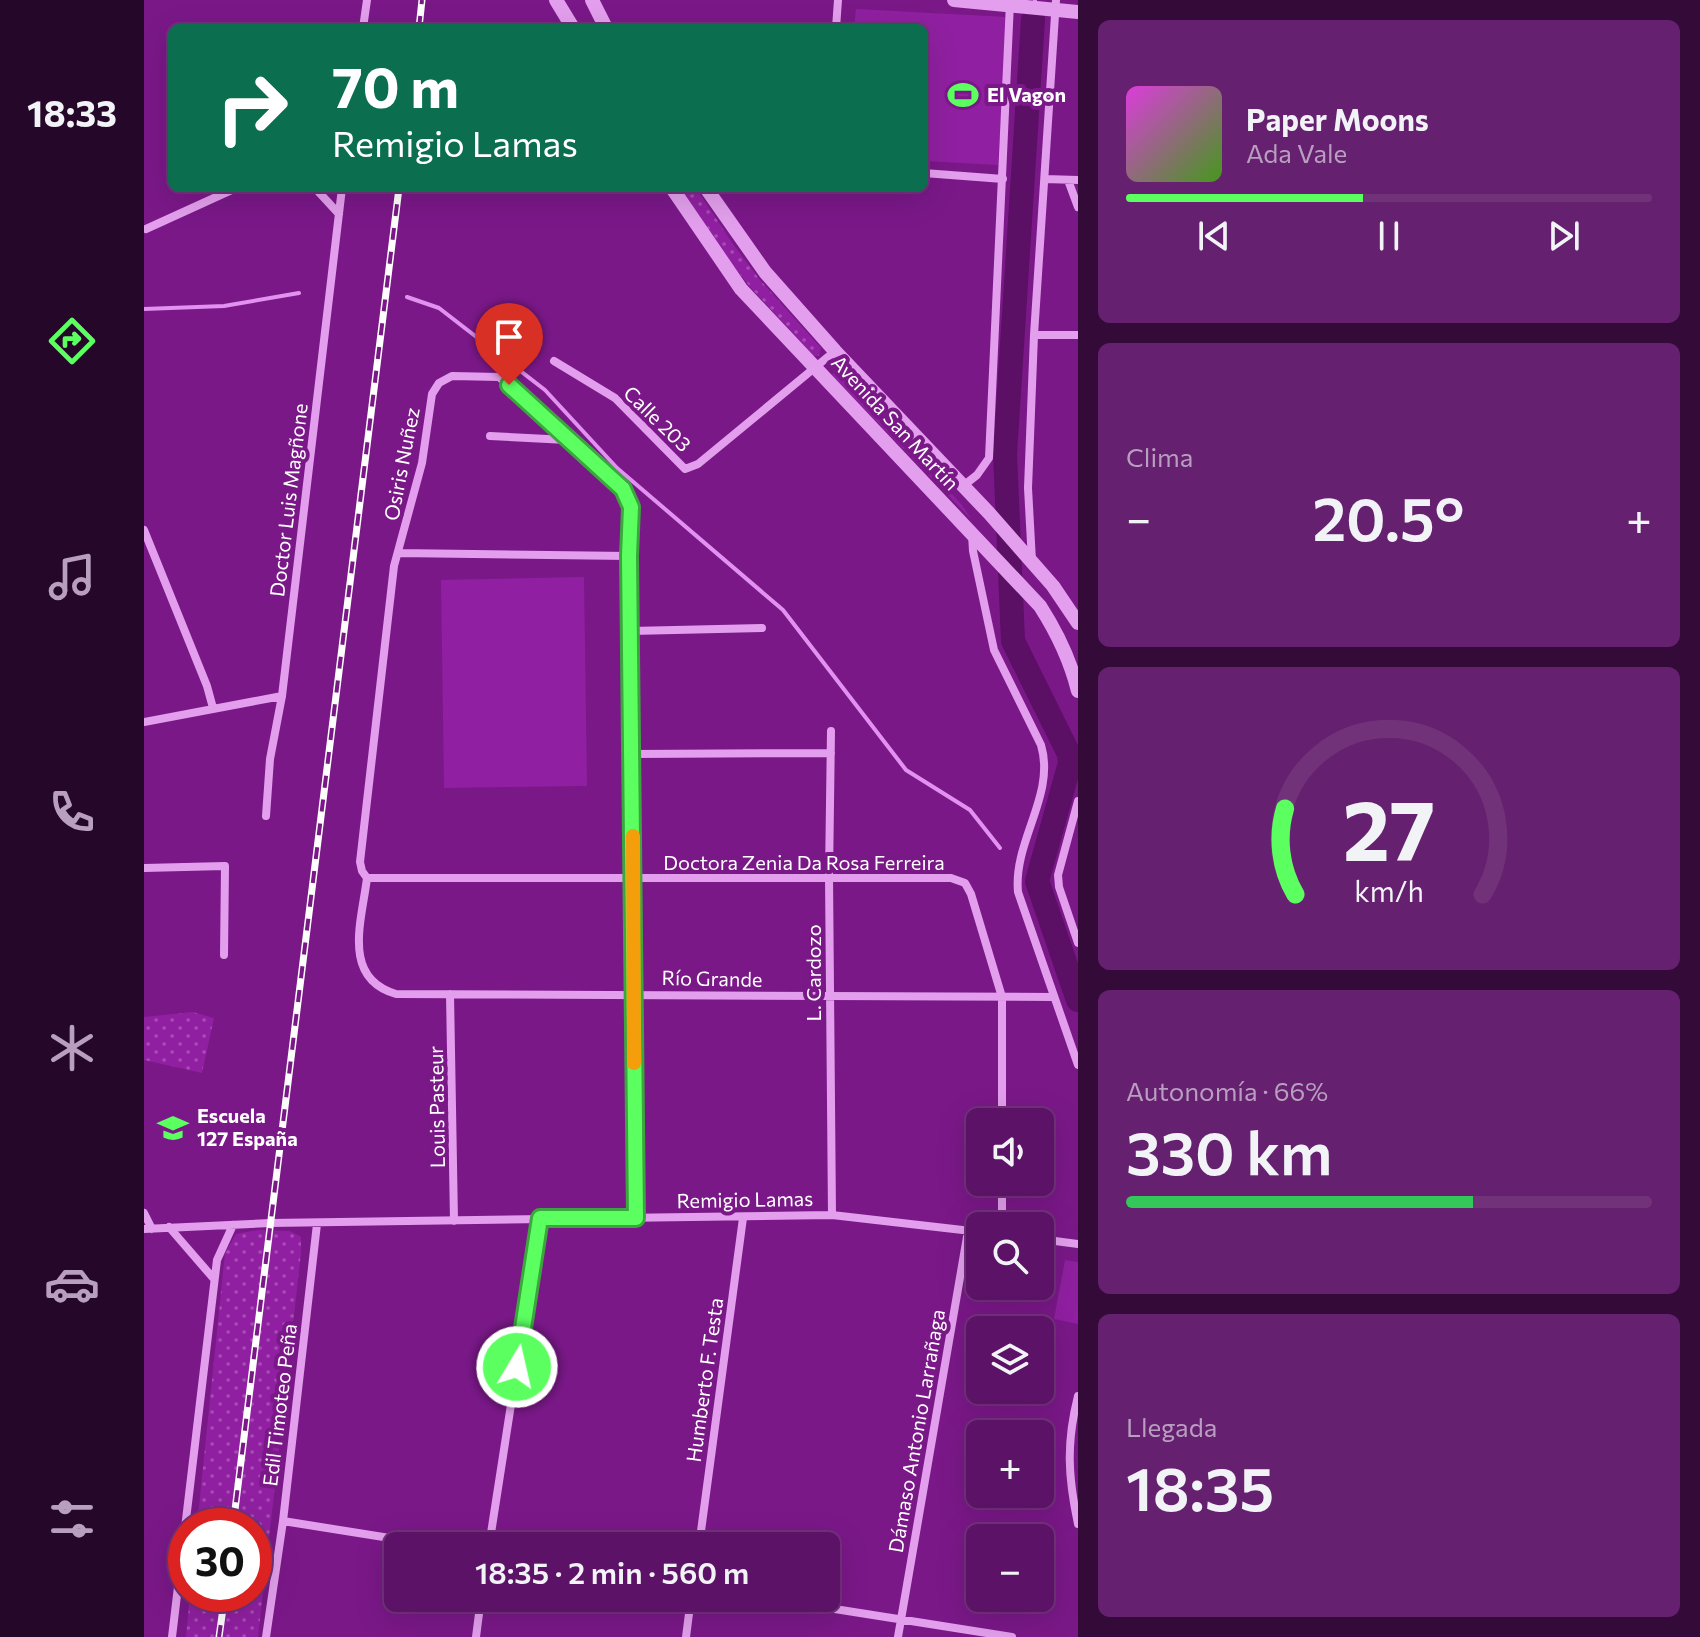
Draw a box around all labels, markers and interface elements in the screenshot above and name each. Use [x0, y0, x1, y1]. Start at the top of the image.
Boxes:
text: 70 m [332, 51, 459, 120]
icon: right [200, 56, 304, 160]
sports icon: El Vagon [946, 78, 980, 112]
place label: El Vagon [987, 82, 1066, 106]
text: 18:33 [27, 90, 117, 134]
text: Paper Moons [1246, 100, 1429, 137]
text: Remigio Lamas [332, 120, 578, 164]
text: Ada Vale [1246, 137, 1347, 168]
icon: previous [1192, 214, 1236, 258]
icon: pause [1367, 214, 1411, 258]
icon: next [1542, 214, 1586, 258]
pin [475, 303, 543, 385]
icon: directions [44, 313, 100, 369]
icon: arrive [487, 315, 531, 359]
street label: Avenida San Martín [827, 350, 964, 495]
street label: Calle 203 [619, 380, 696, 456]
street label: Doctor Luis Magñone [264, 402, 312, 598]
street label: Osiris Nuñez [378, 405, 424, 522]
text: Clima [1126, 441, 1193, 472]
text: 20.5° [1313, 480, 1465, 553]
text: − [1126, 490, 1151, 544]
text: + [1626, 490, 1652, 544]
icon: music [44, 549, 100, 605]
text: 27 [1343, 775, 1435, 877]
icon: phone [44, 784, 100, 840]
street label: Doctora Zenia Da Rosa Ferreira [663, 850, 945, 874]
text: km/h [1354, 873, 1424, 908]
street label: L. Cardozo [801, 924, 825, 1022]
street label: Río Grande [661, 965, 763, 991]
icon: climate [44, 1020, 100, 1076]
street label: Louis Pasteur [423, 1046, 449, 1168]
text: Autonomía · 66% [1126, 1075, 1328, 1106]
place label: Escuela 127 España [197, 1103, 298, 1150]
map controls [966, 1108, 1054, 1612]
button: sound [966, 1108, 1054, 1196]
school or university icon: Escuela 127 España [156, 1111, 190, 1145]
text: 330 km [1126, 1114, 1332, 1187]
street label: Remigio Lamas [676, 1186, 813, 1212]
button: search [966, 1212, 1054, 1300]
icon: car [44, 1256, 100, 1312]
street label: Humberto F. Testa [681, 1296, 727, 1464]
street label: Dámaso Antonio Larrañaga [883, 1307, 949, 1554]
button: layers [966, 1316, 1054, 1404]
street label: Edil Timoteo Peña [257, 1322, 301, 1488]
position arrow [475, 1325, 559, 1409]
text: Llegada [1126, 1411, 1217, 1442]
button: + [966, 1420, 1054, 1508]
text: 18:35 [1126, 1450, 1274, 1523]
icon: filters [44, 1491, 100, 1547]
speed limit sign: 30 [168, 1508, 272, 1612]
button: − [966, 1524, 1054, 1612]
text: 18:35 · 2 min · 560 m [475, 1553, 749, 1590]

